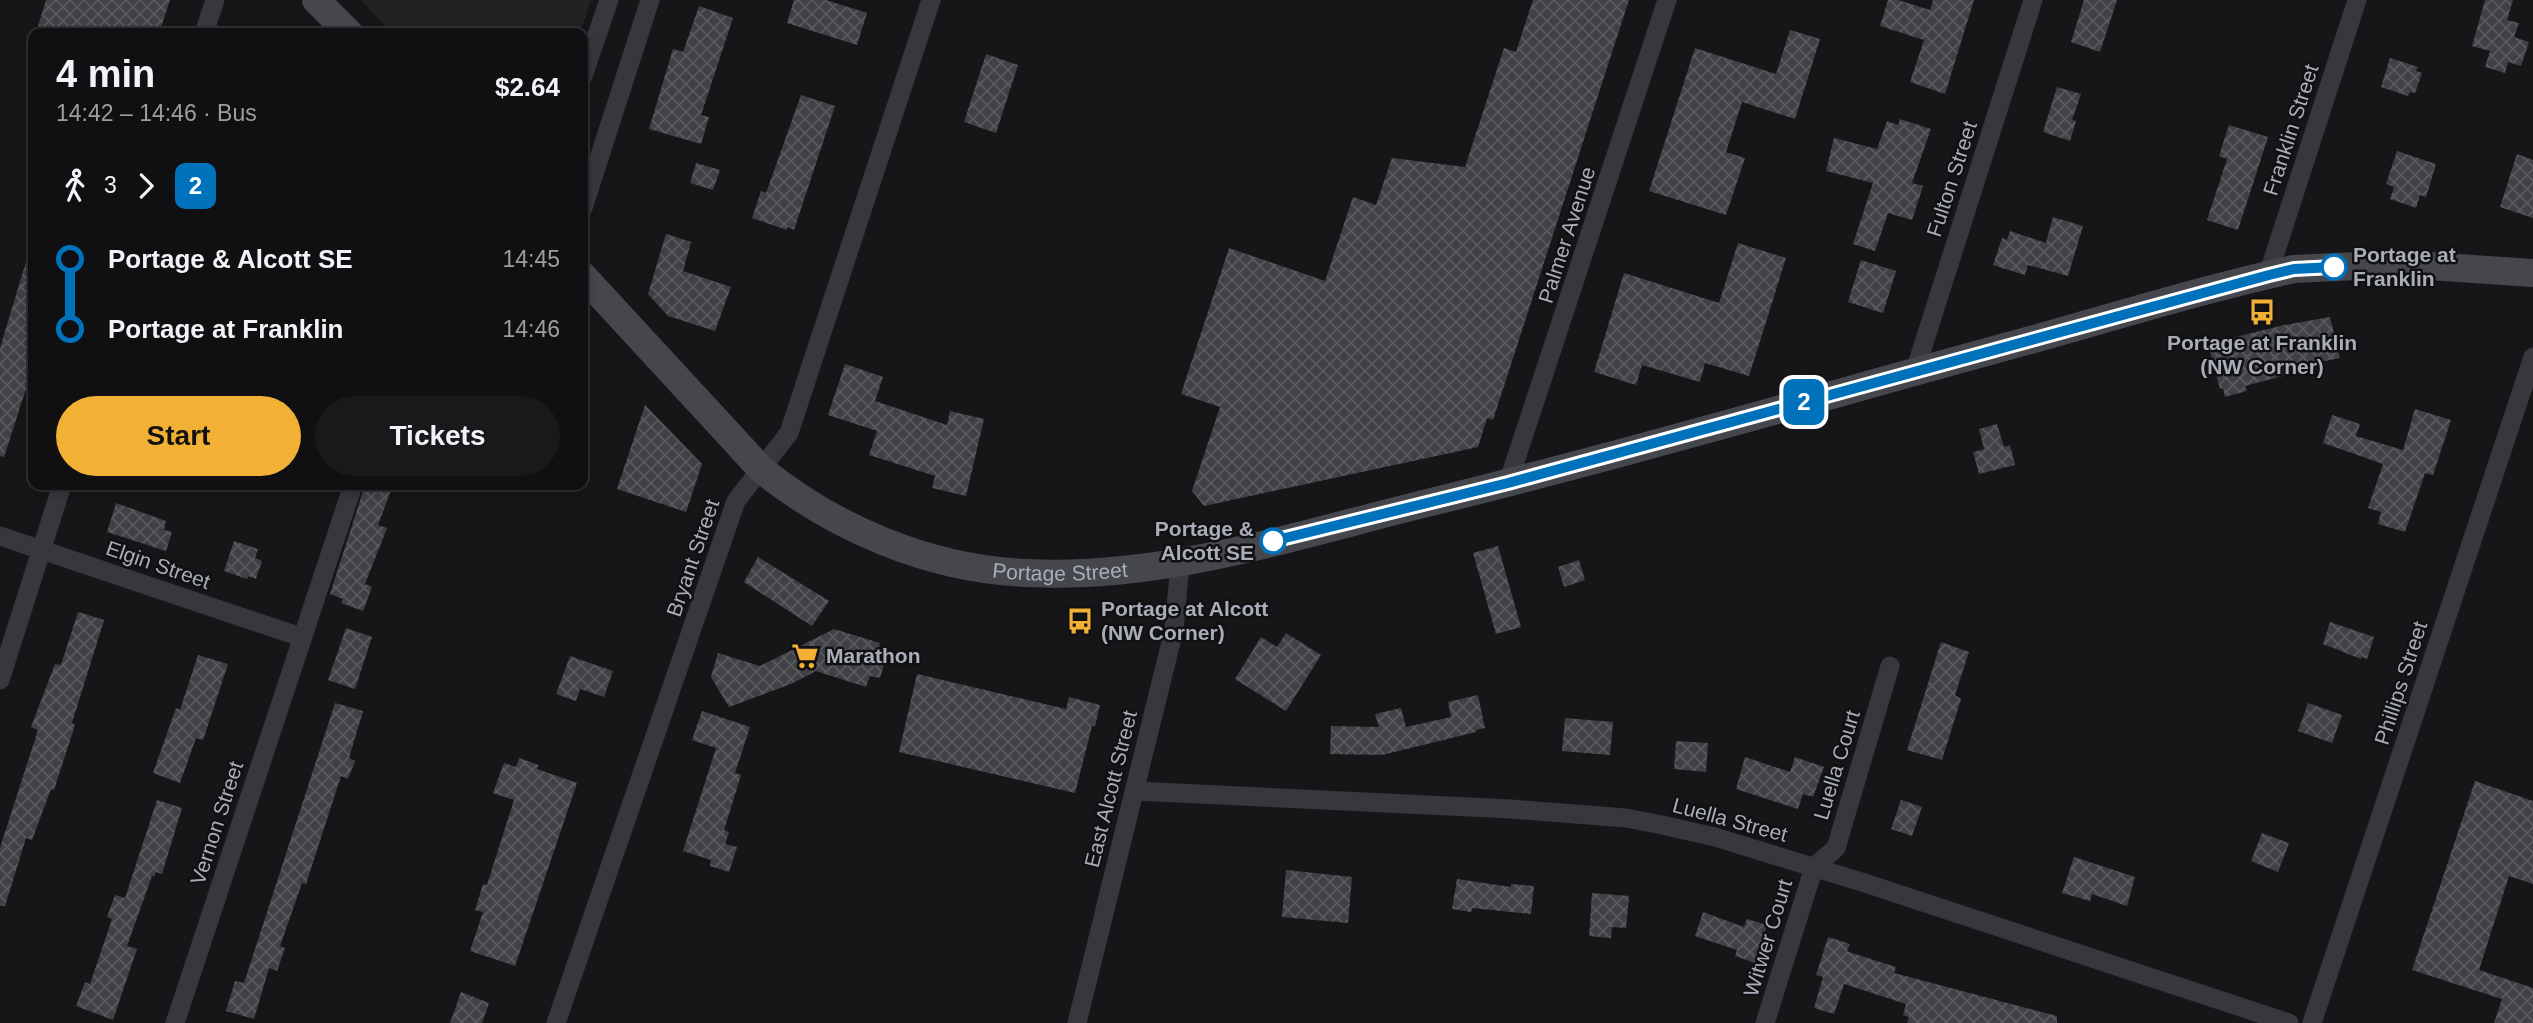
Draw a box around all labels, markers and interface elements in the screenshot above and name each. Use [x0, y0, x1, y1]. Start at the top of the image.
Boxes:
text: 4 min [56, 53, 155, 95]
street label: Franklin Street [2258, 61, 2323, 198]
text: $2.64 [495, 72, 560, 102]
text: 14:42 – 14:46 · Bus [56, 100, 257, 126]
street label: Fulton Street [1922, 118, 1981, 240]
street label: Palmer Avenue [1534, 164, 1599, 306]
icon: walk [56, 167, 94, 205]
icon: forward [127, 167, 165, 205]
text: 3 [104, 172, 117, 198]
text: 2 [189, 172, 202, 199]
place label: Portage at Franklin [2353, 243, 2456, 290]
text: Portage & Alcott SE [108, 244, 353, 274]
text: 14:45 [502, 246, 560, 272]
marker: Portage at Franklin [2321, 254, 2347, 280]
bus stop icon: Portage at Franklin (NW Corner) [2247, 297, 2277, 327]
text: Portage at Franklin [108, 314, 344, 344]
text: 14:46 [502, 316, 560, 342]
place label: Portage at Franklin (NW Corner) [2167, 331, 2357, 378]
line badge: 2 [1781, 379, 1827, 425]
text: 2 [1797, 388, 1811, 415]
button: Start [56, 396, 301, 476]
button: Tickets [315, 396, 560, 476]
street label: Bryant Street [662, 496, 723, 620]
place label: Portage & Alcott SE [1155, 517, 1254, 564]
marker: Portage & Alcott SE [1260, 528, 1286, 554]
street label: Elgin Street [103, 536, 213, 593]
street label: Portage Street [991, 558, 1129, 585]
place label: Portage at Alcott (NW Corner) [1101, 597, 1268, 644]
bus stop icon: Portage at Alcott (NW Corner) [1065, 606, 1095, 636]
street label: Phillips Street [2370, 618, 2431, 747]
supermarket icon: Marathon [790, 641, 820, 671]
place label: Marathon [826, 644, 921, 667]
street label: Luella Court [1809, 707, 1864, 822]
street label: East Alcott Street [1080, 708, 1141, 870]
street label: Vernon Street [186, 758, 247, 887]
street label: Luella Street [1670, 793, 1790, 846]
street label: Witwer Court [1739, 876, 1796, 999]

